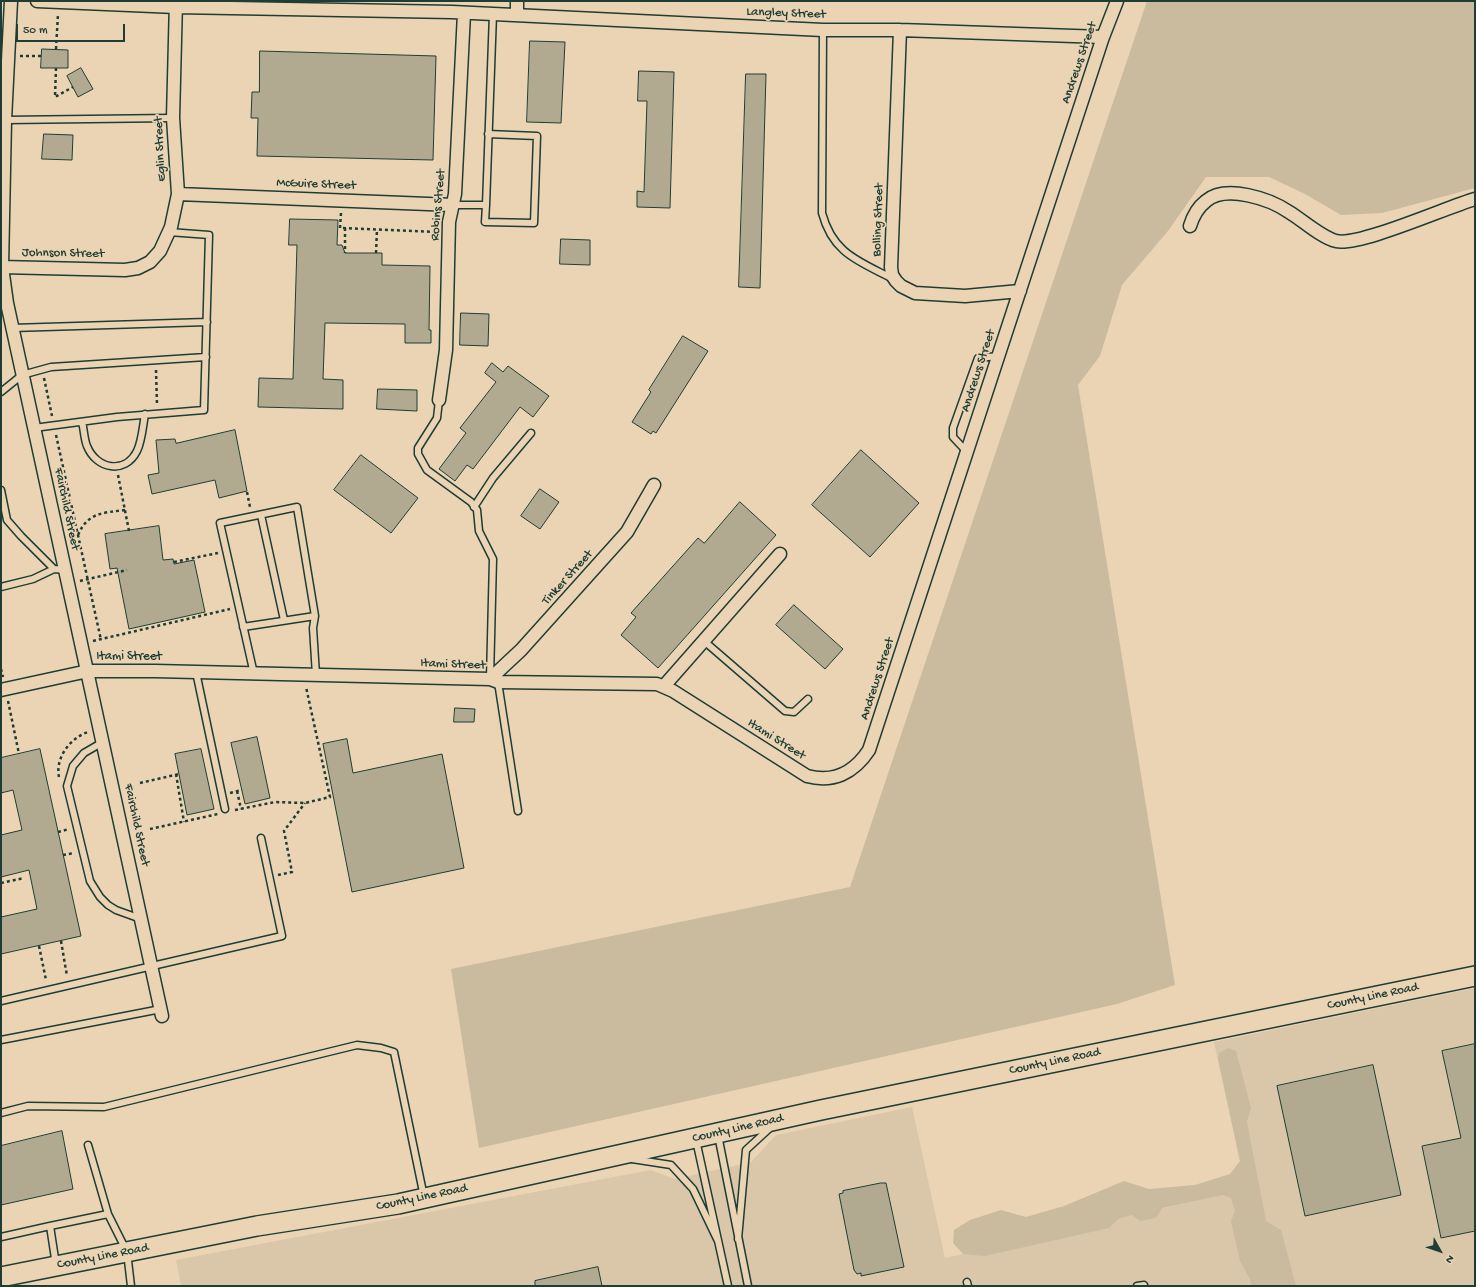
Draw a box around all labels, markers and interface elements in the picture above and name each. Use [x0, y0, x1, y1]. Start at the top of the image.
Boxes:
street label: Langley Street [746, 5, 826, 23]
scale bar [18, 16, 127, 42]
street label: Andrews Street [1059, 20, 1101, 106]
text: 50 m [23, 24, 48, 38]
street label: Eglin Street [152, 116, 170, 182]
street label: Robins Street [428, 168, 450, 242]
street label: McGuire Street [276, 176, 356, 194]
street label: Bolling Street [870, 183, 888, 257]
street label: Johnson Street [22, 245, 104, 263]
street label: Andrews Street [958, 328, 1000, 414]
street label: Fairchild Street [50, 466, 82, 552]
street label: Tinker Street [539, 547, 597, 609]
street label: Andrews Street [857, 636, 899, 722]
street label: Itami Street [96, 649, 162, 665]
street label: Itami Street [420, 656, 486, 674]
street label: Itami Street [744, 716, 808, 764]
street label: Fairchild Street [120, 782, 152, 868]
street label: County Line Road [1326, 980, 1420, 1014]
street label: County Line Road [1008, 1045, 1102, 1079]
street label: County Line Road [691, 1111, 785, 1147]
street label: County Line Road [375, 1181, 469, 1215]
north arrow [1420, 1231, 1460, 1271]
street label: County Line Road [56, 1240, 150, 1274]
text: N [1442, 1252, 1456, 1265]

